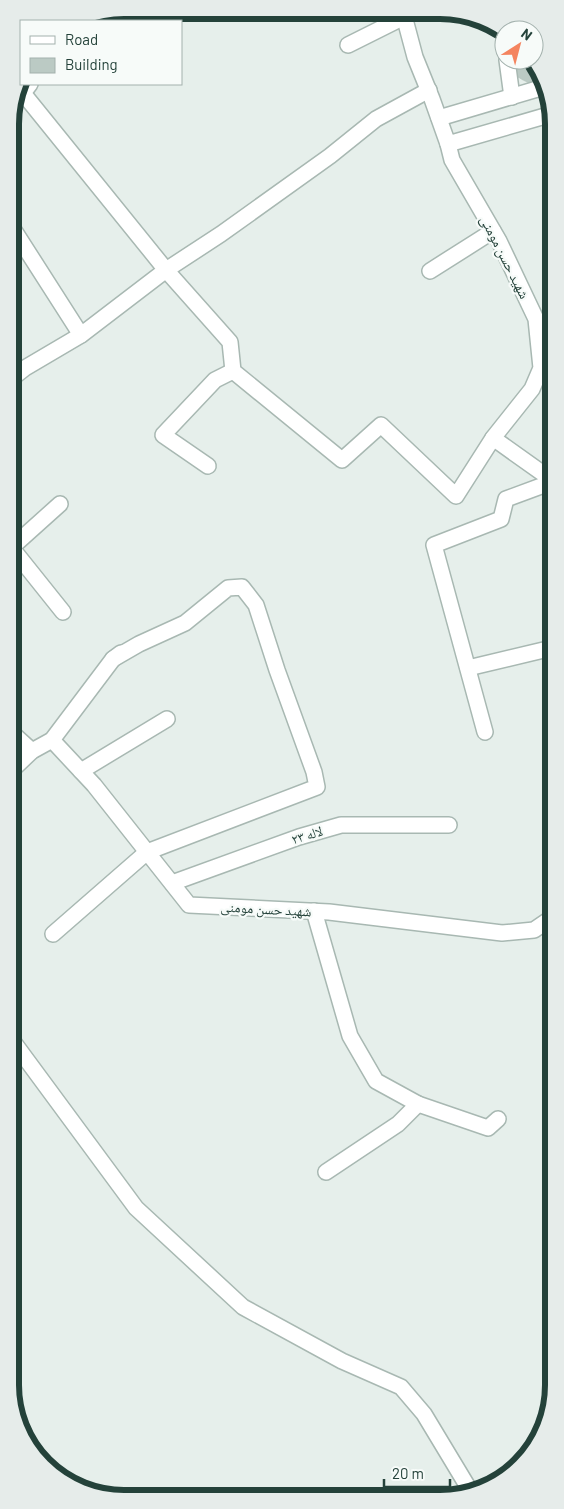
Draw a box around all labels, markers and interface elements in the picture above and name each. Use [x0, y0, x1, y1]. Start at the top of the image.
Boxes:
legend [20, 20, 182, 85]
north arrow [494, 20, 544, 70]
text: N [518, 24, 536, 44]
text: Road [65, 30, 98, 48]
text: Building [65, 55, 118, 73]
street label: شهید حسن مومنی [476, 212, 534, 302]
street label: لاله ۲۳ [289, 822, 325, 847]
street label: شهید حسن مومنی [220, 898, 312, 920]
scale bar [384, 1456, 450, 1488]
text: 20 m [392, 1464, 424, 1482]

